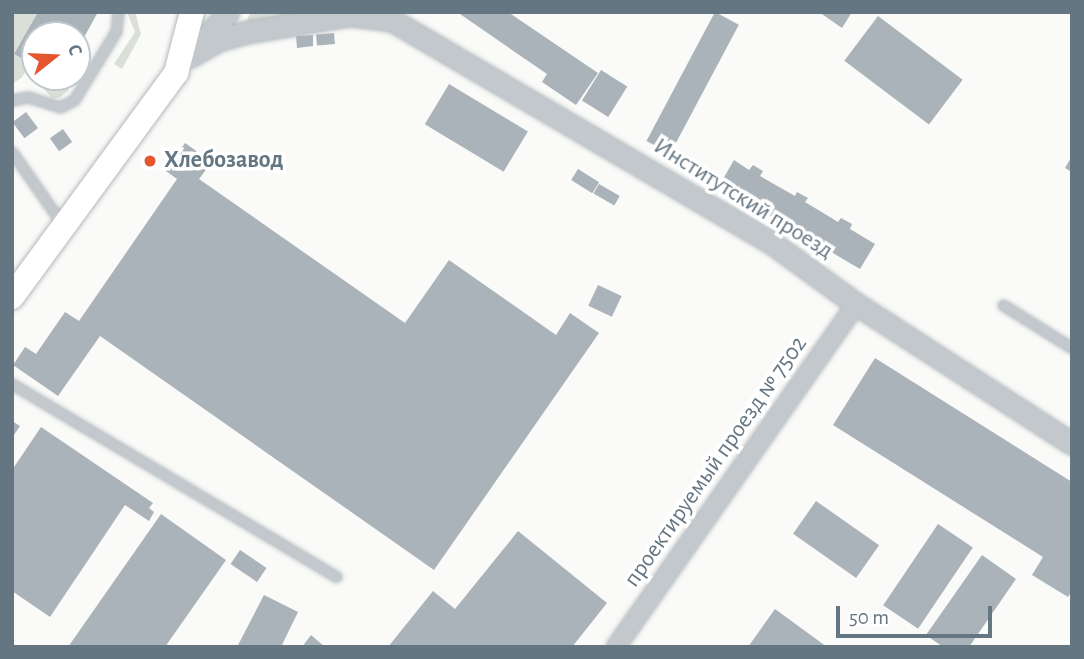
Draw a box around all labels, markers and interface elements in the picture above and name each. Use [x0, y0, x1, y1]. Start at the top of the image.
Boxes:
north arrow [21, 21, 91, 91]
text: С [64, 42, 85, 58]
street label: Институтский проезд [648, 132, 838, 266]
place label: Хлебозавод [164, 147, 283, 175]
marker: Хлебозавод [142, 153, 158, 169]
street label: проектируемый проезд № 7502 [618, 331, 814, 593]
scale bar [839, 592, 995, 636]
text: 50 m [849, 607, 889, 628]

